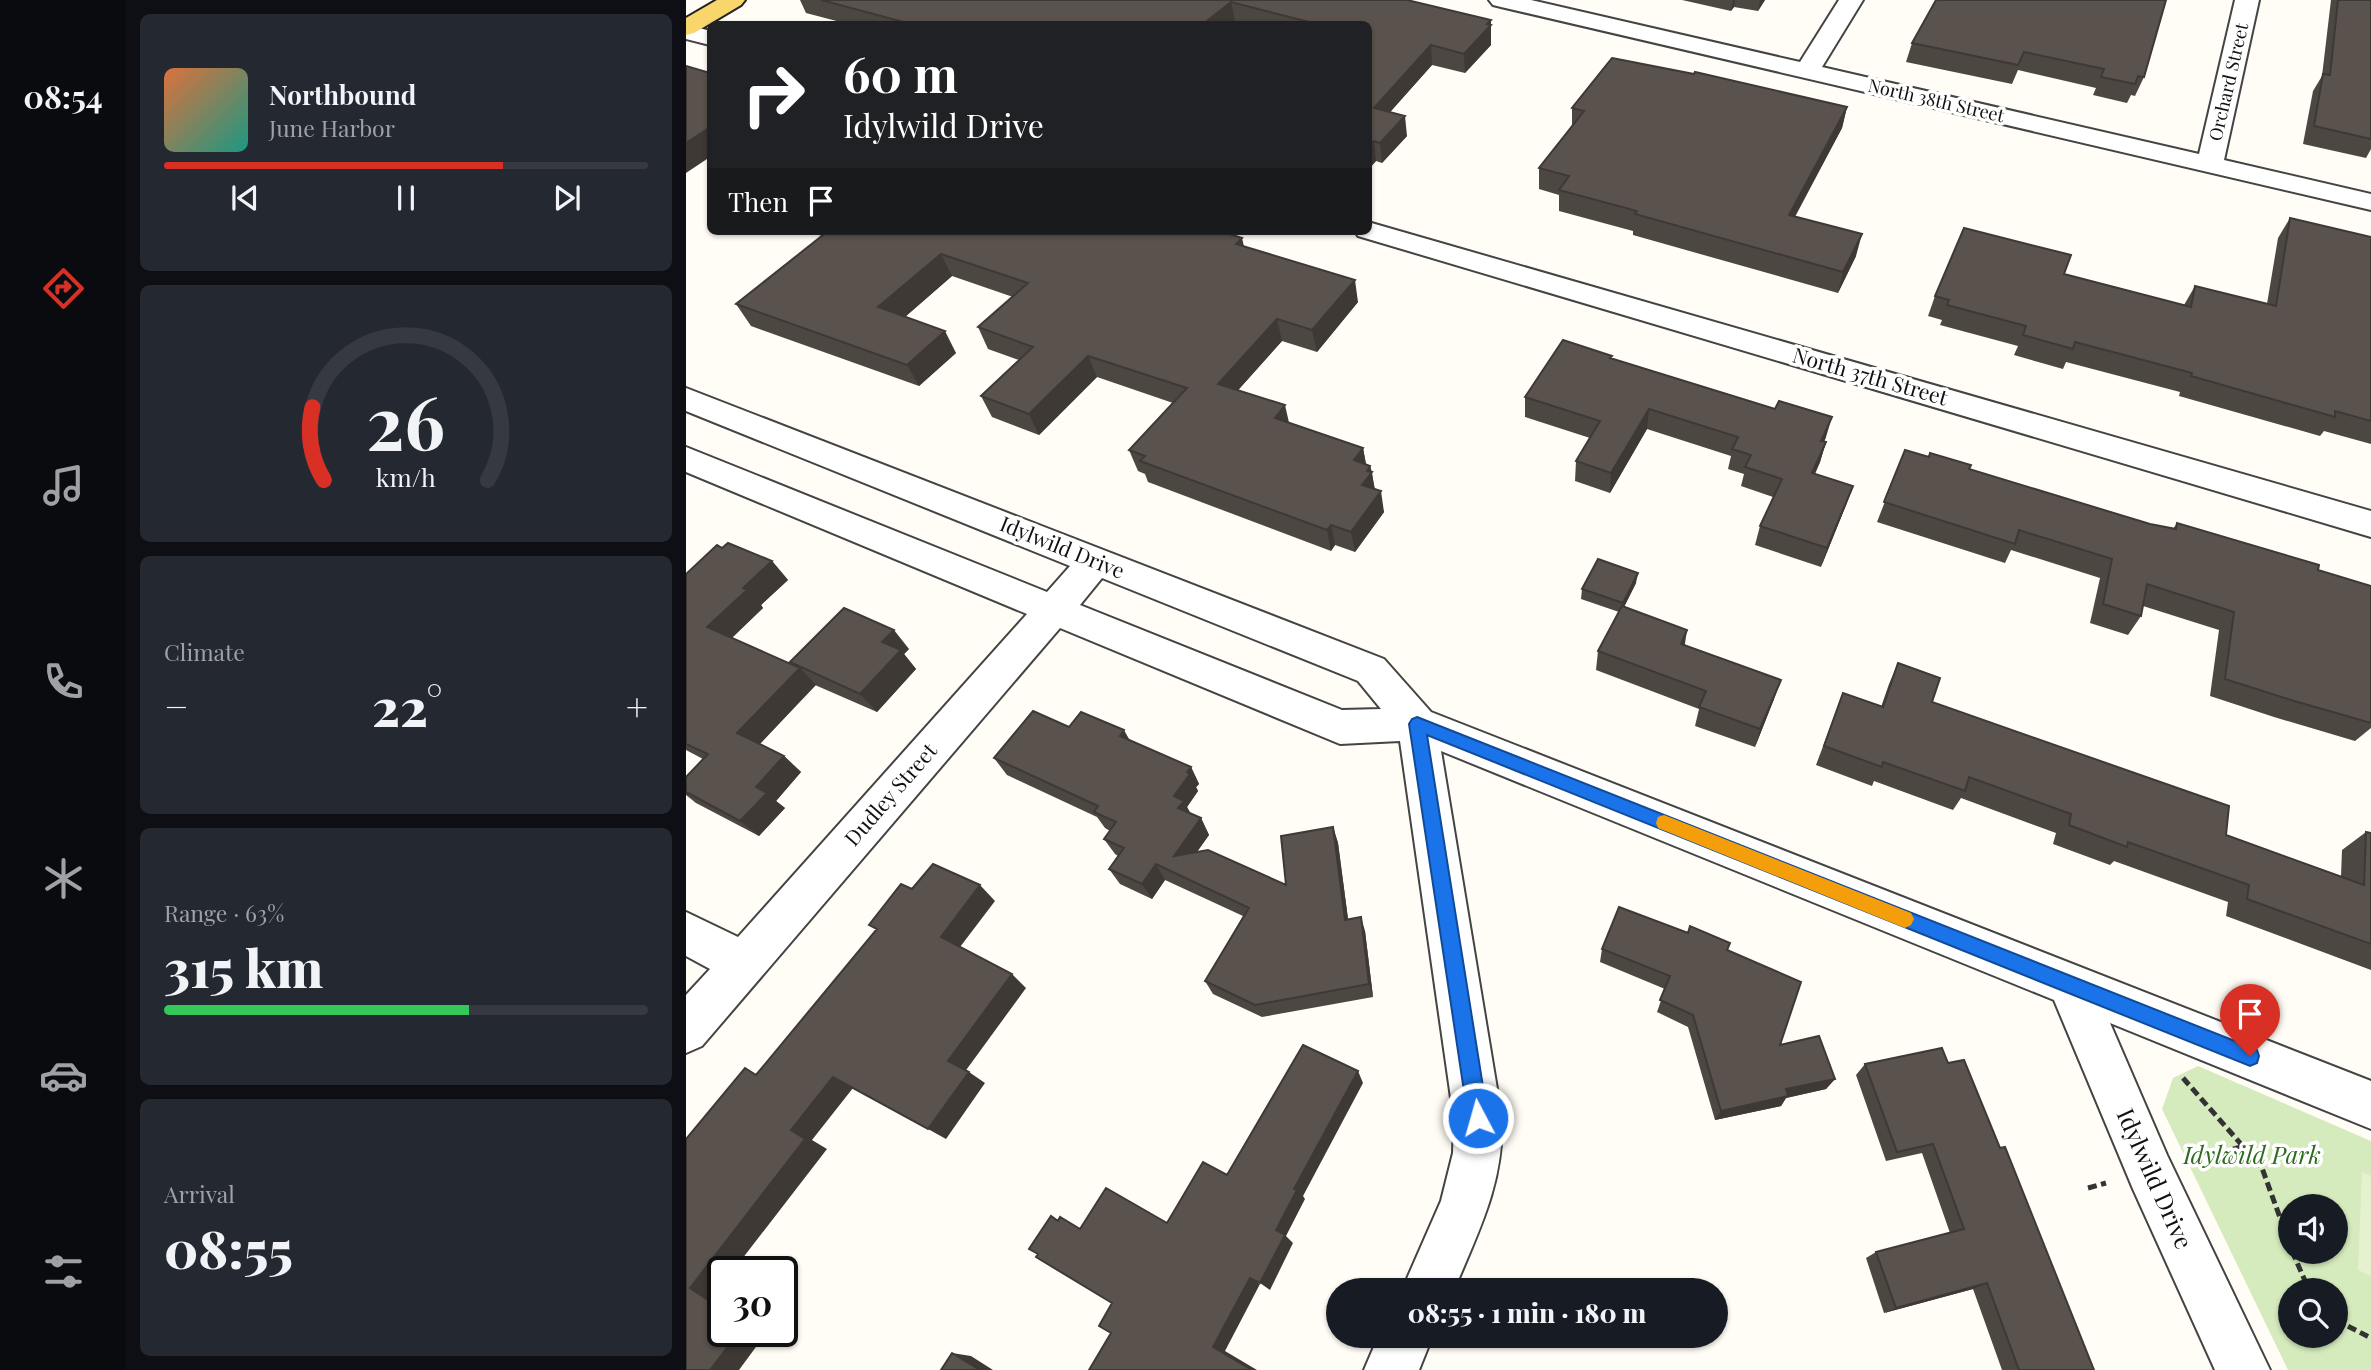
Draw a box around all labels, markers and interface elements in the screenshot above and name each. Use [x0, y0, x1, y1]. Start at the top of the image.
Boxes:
street label: Orchard Street [2203, 20, 2253, 143]
text: 60 m [843, 40, 958, 105]
icon: right [728, 49, 819, 140]
street label: North 38th Street [1866, 73, 2007, 127]
text: 08:54 [23, 74, 103, 117]
text: Northbound [269, 77, 416, 112]
text: Idylwild Drive [843, 103, 1044, 146]
text: June Harbor [269, 112, 395, 143]
icon: previous [226, 179, 264, 217]
icon: pause [387, 179, 425, 217]
icon: next [548, 179, 586, 217]
icon: arrive [802, 182, 840, 220]
text: Then [728, 184, 788, 219]
icon: directions [39, 264, 88, 313]
street label: North 37th Street [1790, 340, 1952, 411]
text: 26 [367, 371, 445, 468]
text: km/h [376, 460, 436, 493]
icon: music [39, 461, 88, 510]
street label: Idylwild Drive [996, 508, 1129, 584]
text: Climate [164, 636, 245, 667]
icon: phone [39, 657, 88, 706]
text: 22° [372, 671, 442, 740]
text: − [164, 680, 189, 731]
text: + [626, 680, 648, 731]
street label: Dudley Street [837, 736, 942, 851]
icon: climate [39, 854, 88, 903]
text: Range · 63% [164, 897, 284, 928]
text: 315 km [164, 932, 323, 1001]
pin [2220, 984, 2280, 1056]
icon: arrive [2231, 995, 2269, 1033]
icon: car [39, 1051, 88, 1100]
position arrow [1441, 1081, 1515, 1155]
street label: Idylwild Drive [2111, 1103, 2201, 1254]
park label: Idylwild Park [2182, 1138, 2321, 1170]
text: Arrival [164, 1178, 235, 1209]
map controls [2278, 1194, 2348, 1348]
button: sound [2278, 1194, 2348, 1264]
text: 08:55 [164, 1213, 293, 1282]
icon: filters [39, 1247, 88, 1296]
speed limit sign: 30 [707, 1256, 798, 1347]
button: search [2278, 1278, 2348, 1348]
text: 08:55 · 1 min · 180 m [1408, 1295, 1646, 1330]

